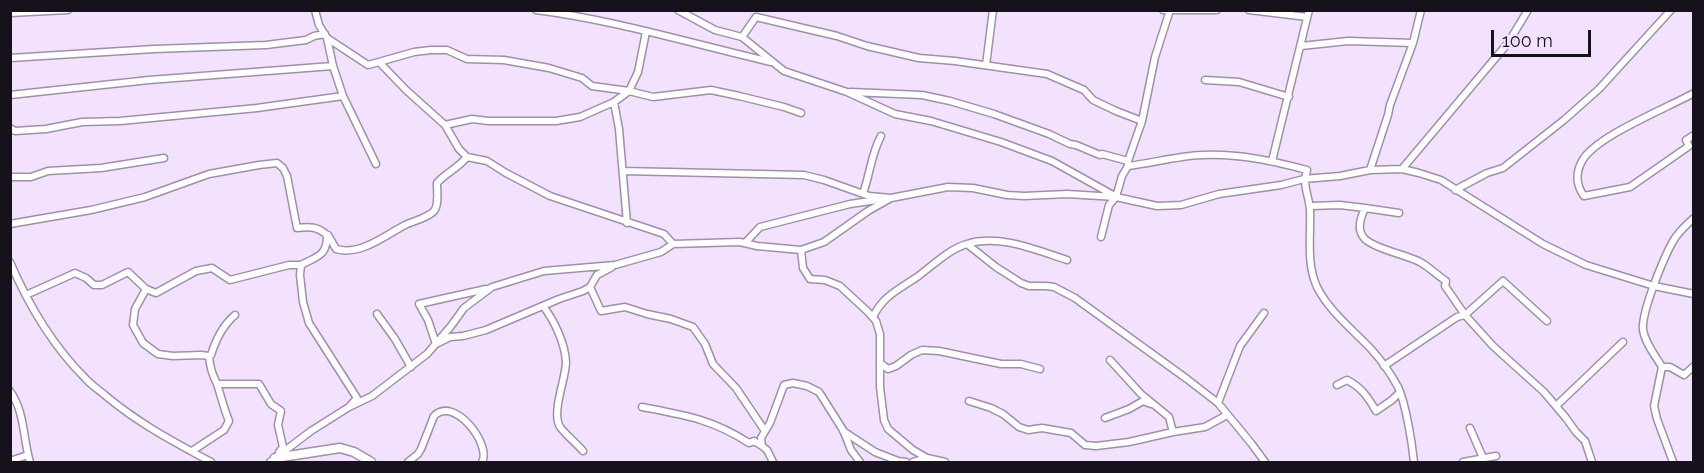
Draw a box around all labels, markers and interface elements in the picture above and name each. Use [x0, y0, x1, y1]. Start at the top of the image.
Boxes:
scale bar [1494, 18, 1594, 56]
text: 100 m [1502, 30, 1553, 51]

